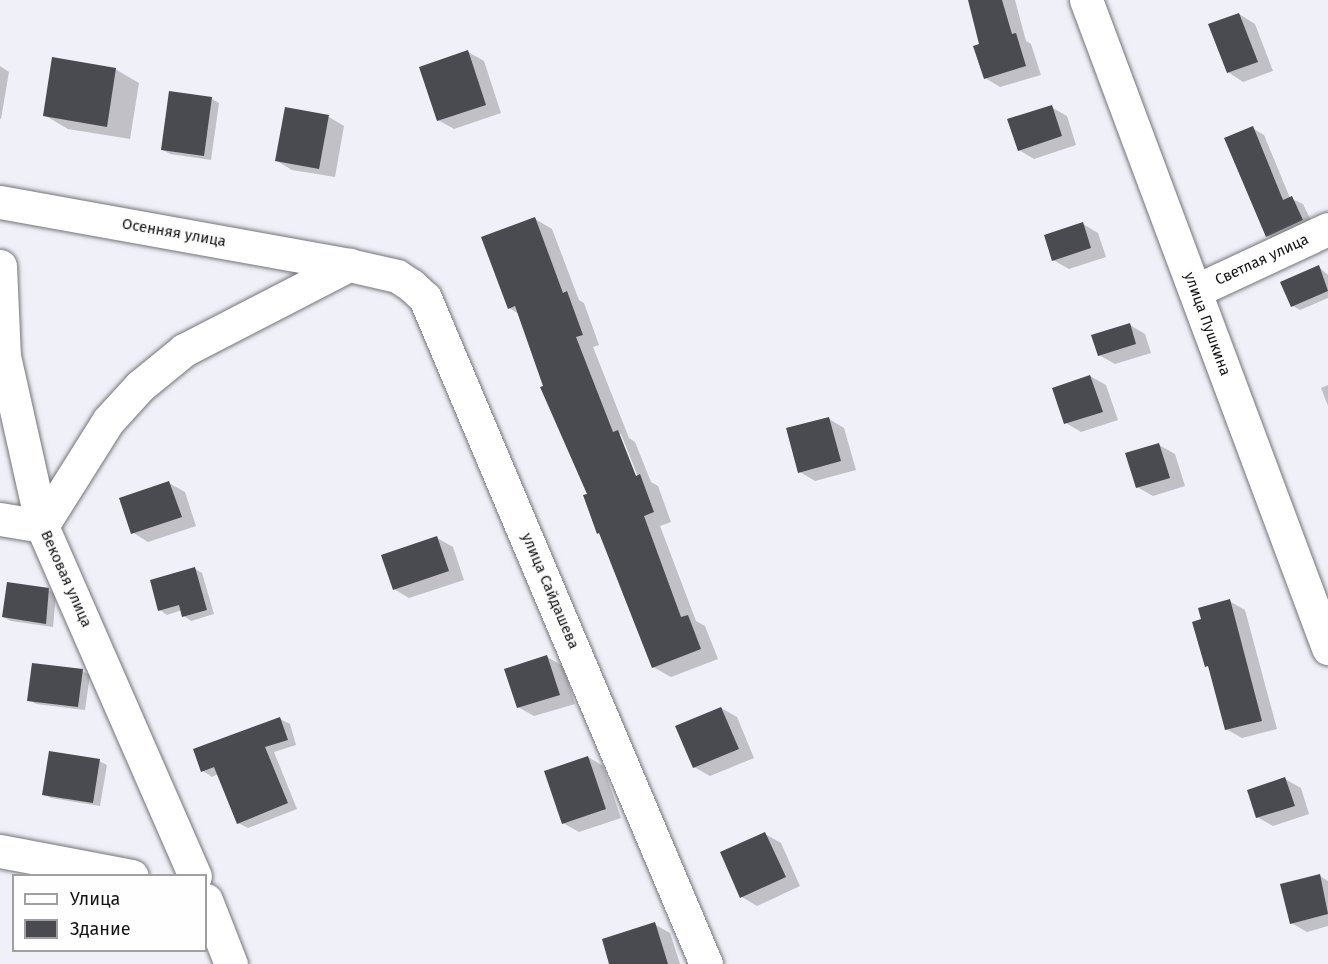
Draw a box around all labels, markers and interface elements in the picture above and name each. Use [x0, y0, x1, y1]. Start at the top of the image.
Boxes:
street label: Осенняя улица [120, 215, 228, 251]
street label: Светлая улица [1212, 230, 1312, 290]
street label: улица Пушкина [1180, 270, 1234, 378]
street label: Вековая улица [37, 528, 95, 630]
street label: улица Сайдашева [517, 530, 583, 652]
legend [12, 874, 207, 952]
text: Улица [70, 888, 120, 910]
text: Здание [70, 918, 131, 940]

